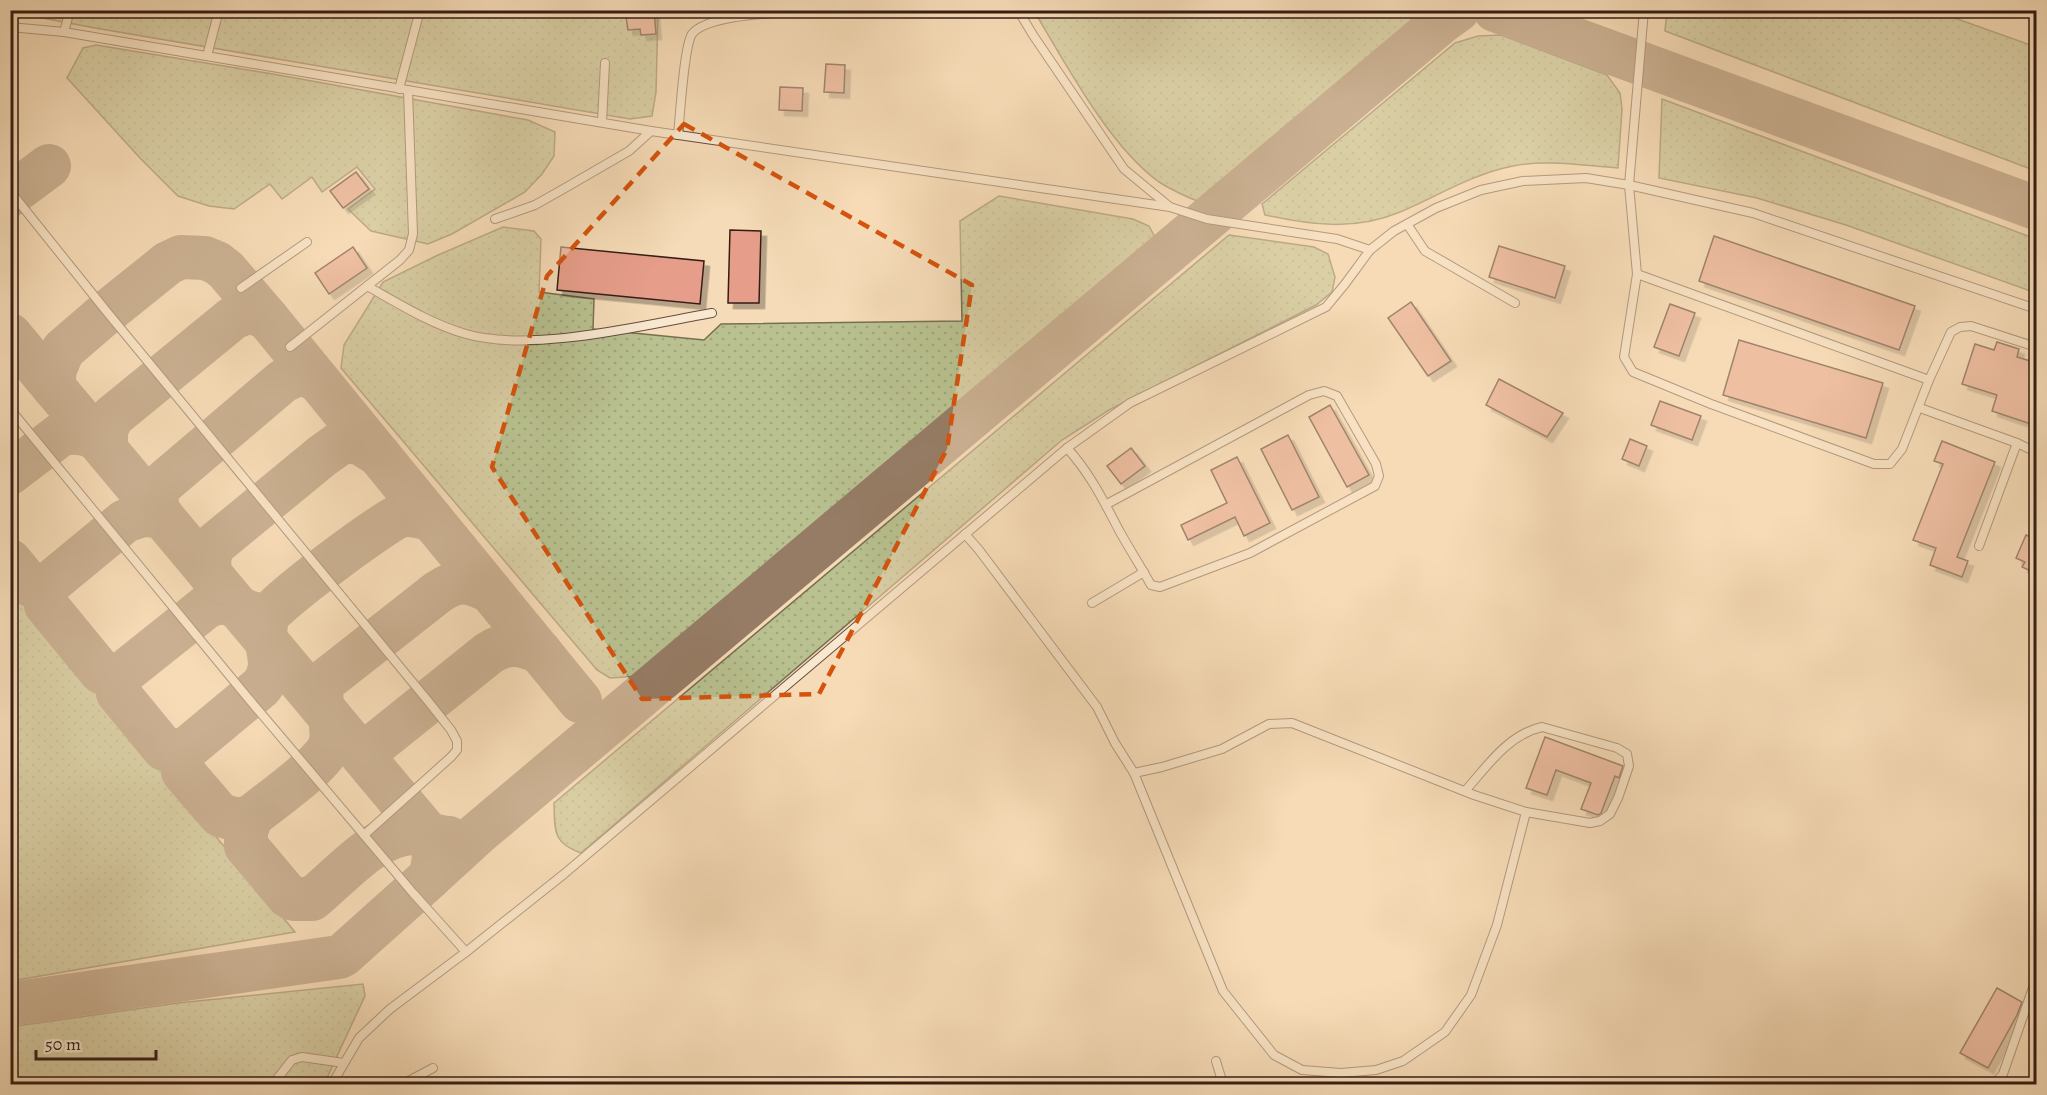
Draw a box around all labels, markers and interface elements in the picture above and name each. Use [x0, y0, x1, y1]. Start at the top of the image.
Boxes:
scale bar [36, 1023, 156, 1061]
text: 50 m [45, 1032, 81, 1056]

